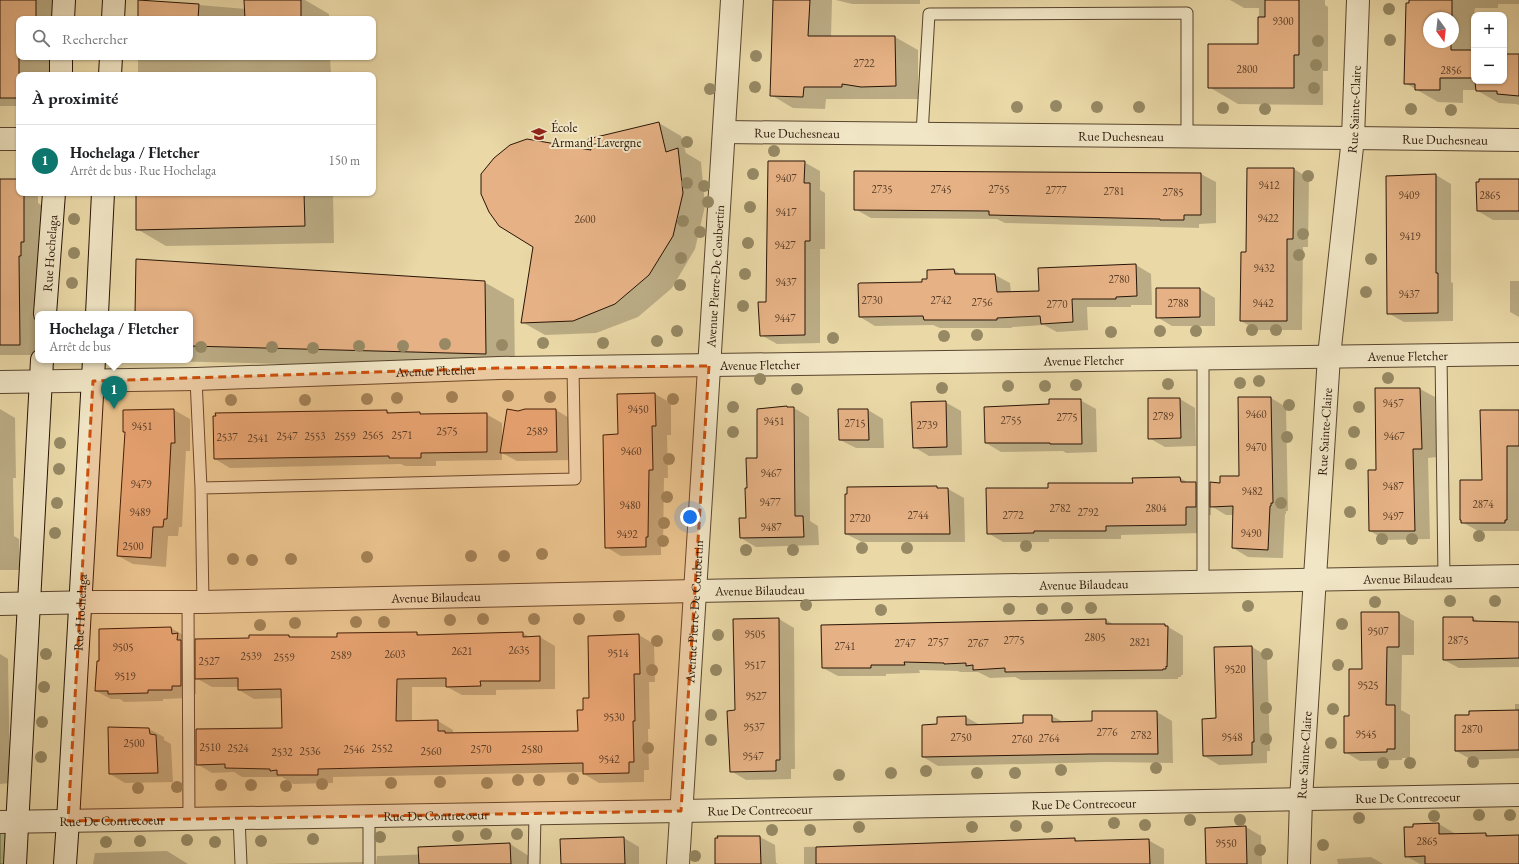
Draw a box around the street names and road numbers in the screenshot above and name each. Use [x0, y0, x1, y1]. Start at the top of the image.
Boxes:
street label: Rue Sainte-Claire [1343, 65, 1364, 154]
street label: Rue Duchesneau [754, 124, 840, 142]
street label: Rue Duchesneau [1078, 127, 1164, 145]
street label: Rue Duchesneau [1402, 130, 1488, 148]
street label: Avenue Pierre-De Coubertin [702, 204, 728, 349]
street label: Rue Hochelaga [38, 213, 61, 292]
street label: Avenue Fletcher [1366, 346, 1449, 365]
street label: Avenue Fletcher [1042, 351, 1125, 369]
street label: Avenue Fletcher [718, 355, 801, 373]
street label: Avenue Fletcher [394, 360, 477, 380]
street label: Rue Sainte-Claire [1313, 387, 1335, 476]
street label: Avenue Pierre-De Coubertin [681, 539, 707, 684]
street label: Avenue Bilaudeau [1362, 569, 1453, 587]
street label: Rue Hochelaga [69, 573, 90, 651]
street label: Avenue Bilaudeau [1038, 575, 1129, 593]
street label: Avenue Bilaudeau [714, 581, 805, 599]
street label: Avenue Bilaudeau [390, 587, 481, 606]
street label: Rue Sainte-Claire [1293, 711, 1315, 800]
street label: Rue De Contrecoeur [1355, 788, 1461, 807]
street label: Rue De Contrecoeur [1031, 794, 1137, 813]
street label: Rue De Contrecoeur [707, 800, 813, 819]
street label: Rue De Contrecoeur [383, 806, 489, 824]
street label: Rue De Contrecoeur [59, 811, 165, 830]

